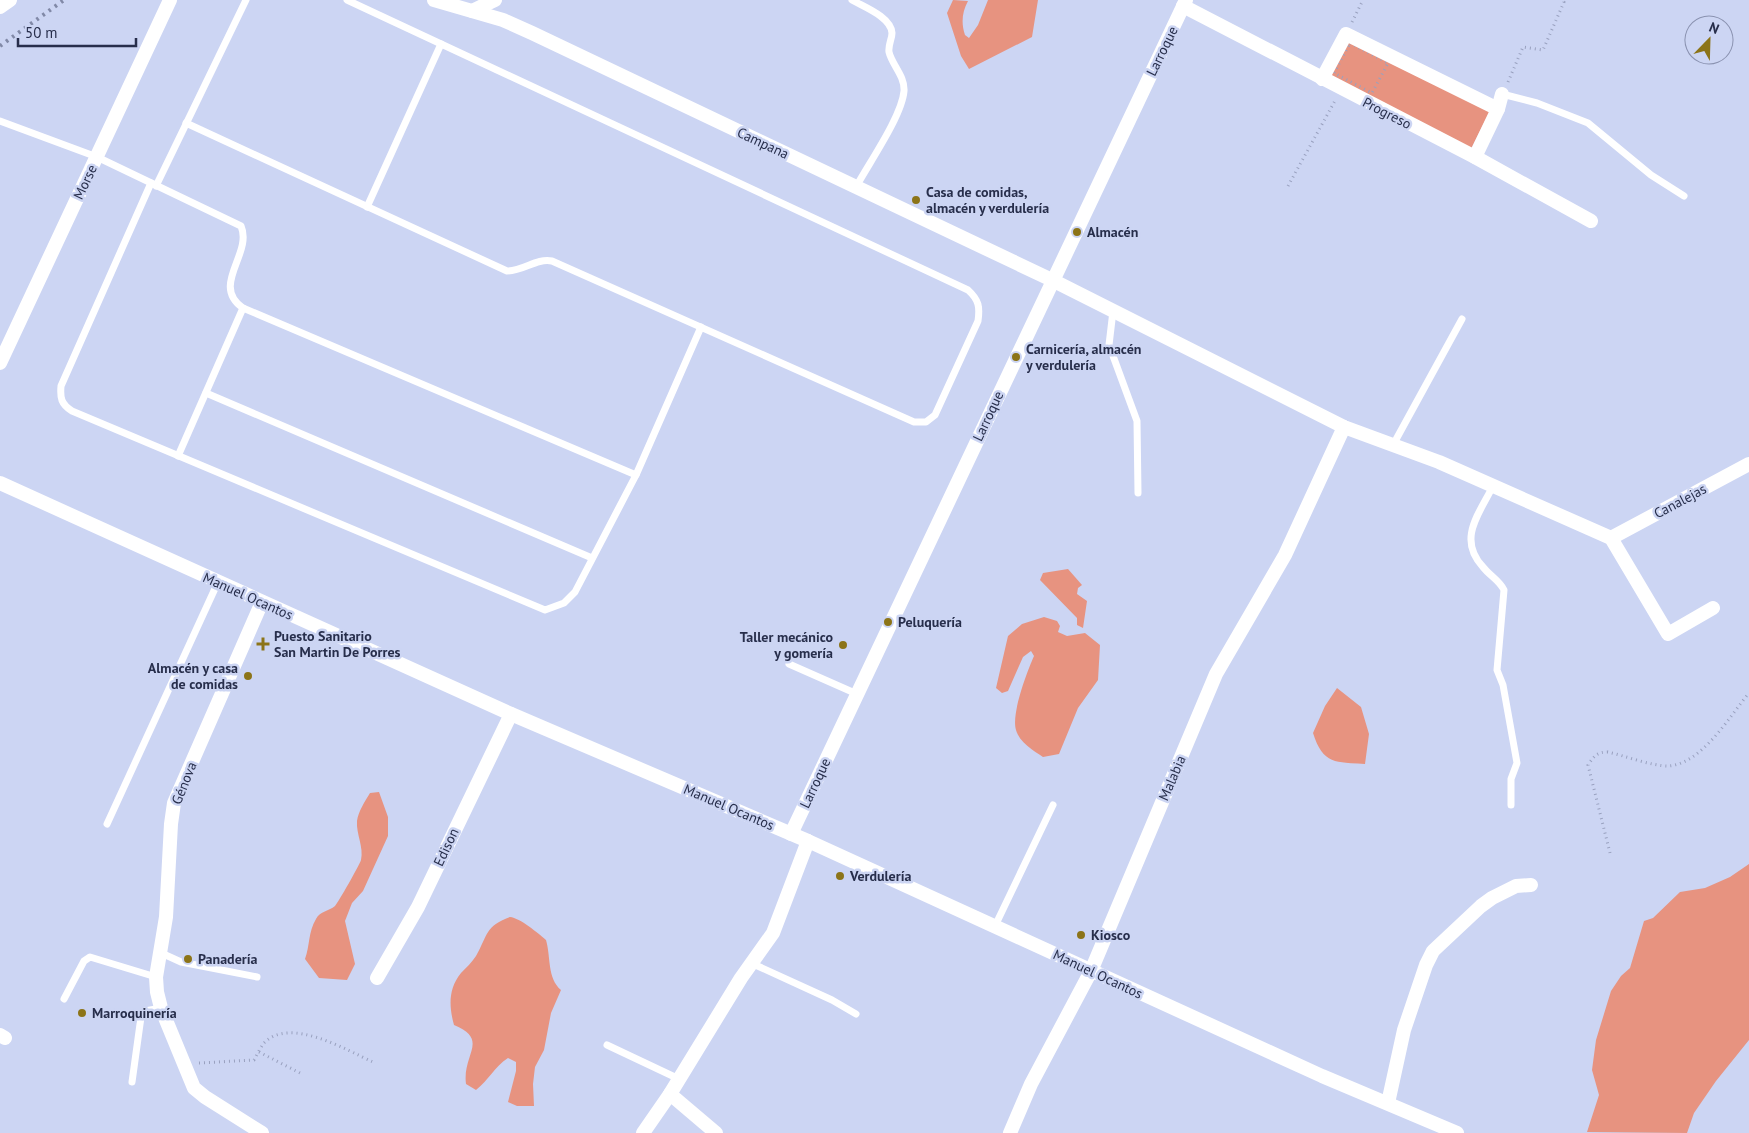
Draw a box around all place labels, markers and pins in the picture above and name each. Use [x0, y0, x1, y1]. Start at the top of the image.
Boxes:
place label: Casa de comidas, almacén y verdulería [926, 183, 1049, 217]
marker: Casa de comidas, almacén y verdulería [910, 194, 922, 206]
place label: Almacén [1087, 223, 1138, 241]
marker: Almacén [1071, 226, 1083, 238]
place label: Carnicería, almacén y verdulería [1025, 340, 1141, 374]
marker: Carnicería, almacén y verdulería [1010, 351, 1022, 363]
place label: Peluquería [898, 613, 962, 631]
marker: Peluquería [882, 616, 894, 628]
place label: Puesto Sanitario San Martin De Porres [274, 627, 401, 661]
place label: Taller mecánico y gomería [740, 628, 833, 662]
marker: Puesto Sanitario San Martin De Porres [256, 637, 270, 651]
marker: Taller mecánico y gomería [837, 639, 849, 651]
place label: Almacén y casa de comidas [148, 659, 238, 693]
marker: Almacén y casa de comidas [242, 670, 254, 682]
place label: Verdulería [849, 867, 911, 885]
marker: Verdulería [834, 870, 846, 882]
place label: Kiosco [1091, 926, 1131, 944]
marker: Kiosco [1075, 929, 1087, 941]
place label: Panadería [198, 950, 257, 968]
marker: Panadería [182, 953, 194, 965]
place label: Marroquinería [92, 1004, 177, 1022]
marker: Marroquinería [76, 1007, 88, 1019]

